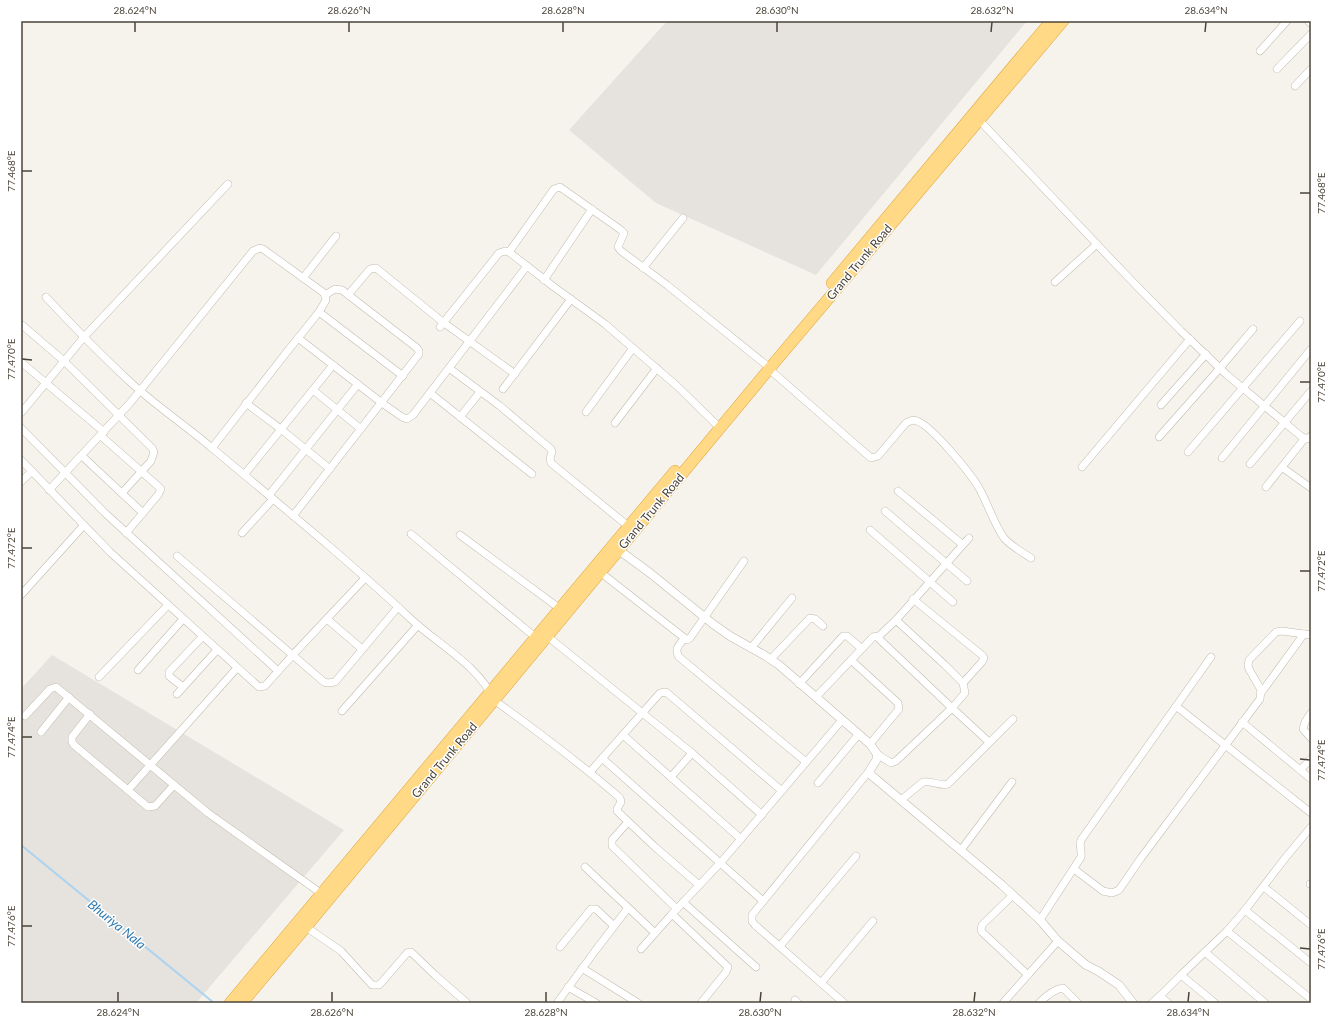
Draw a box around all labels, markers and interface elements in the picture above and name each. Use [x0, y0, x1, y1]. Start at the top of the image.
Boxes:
text: 28.624°N [113, 4, 157, 16]
text: 28.626°N [327, 4, 371, 16]
text: 28.628°N [541, 4, 585, 16]
text: 28.630°N [755, 4, 799, 16]
text: 28.632°N [970, 4, 1014, 16]
text: 28.634°N [1184, 4, 1228, 16]
text: 77.468°E [5, 150, 17, 192]
text: 77.468°E [1315, 172, 1327, 214]
street label: Grand Trunk Road [823, 221, 895, 303]
text: 77.470°E [5, 338, 17, 380]
text: 77.470°E [1315, 361, 1327, 403]
street label: Grand Trunk Road [615, 470, 687, 552]
text: 77.472°E [5, 527, 17, 569]
text: 77.472°E [1315, 550, 1327, 592]
text: 77.474°E [5, 716, 17, 758]
street label: Grand Trunk Road [408, 719, 480, 801]
text: 77.474°E [1315, 739, 1327, 781]
water label: Bhuriya Nala [85, 896, 149, 952]
text: 77.476°E [5, 905, 17, 947]
text: 77.476°E [1315, 928, 1327, 970]
text: 28.624°N [96, 1006, 140, 1018]
text: 28.626°N [310, 1006, 354, 1018]
text: 28.628°N [524, 1006, 568, 1018]
text: 28.630°N [738, 1006, 782, 1018]
text: 28.632°N [952, 1006, 996, 1018]
text: 28.634°N [1166, 1006, 1210, 1018]

